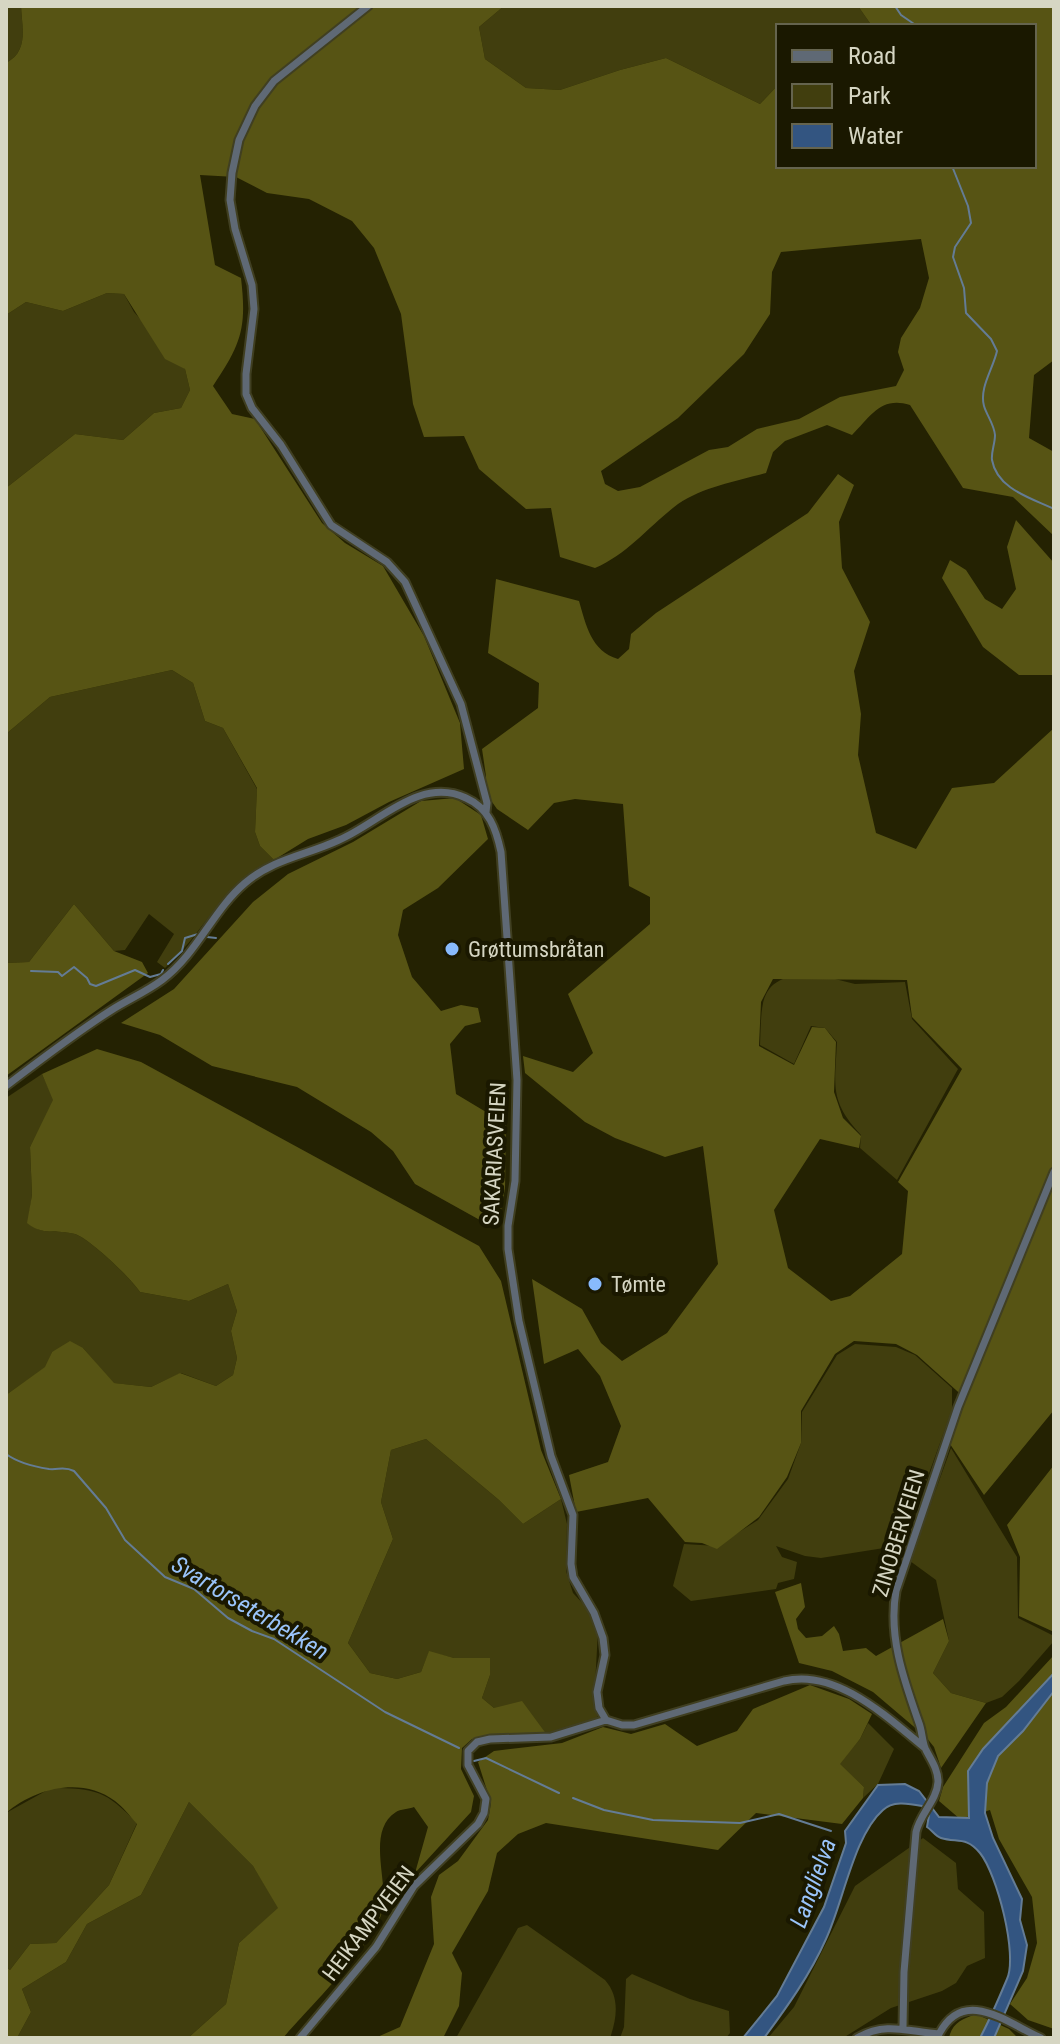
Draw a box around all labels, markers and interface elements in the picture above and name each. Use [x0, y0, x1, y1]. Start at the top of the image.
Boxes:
legend [776, 24, 1036, 168]
text: Road [848, 42, 896, 70]
text: Park [848, 82, 891, 110]
text: Water [848, 122, 903, 150]
place label: Grøttumsbråtan [468, 937, 604, 962]
marker: Grøttumsbråtan [443, 940, 461, 958]
street label: SAKARIASVEIEN [478, 1082, 511, 1226]
place label: Tømte [611, 1272, 666, 1297]
marker: Tømte [586, 1275, 604, 1293]
street label: ZINOBERVEIEN [867, 1467, 930, 1600]
water label: Svartorseterbekken [167, 1550, 333, 1666]
water label: Langlielva [784, 1835, 842, 1931]
street label: HEIKAMPVEIEN [317, 1861, 420, 1985]

